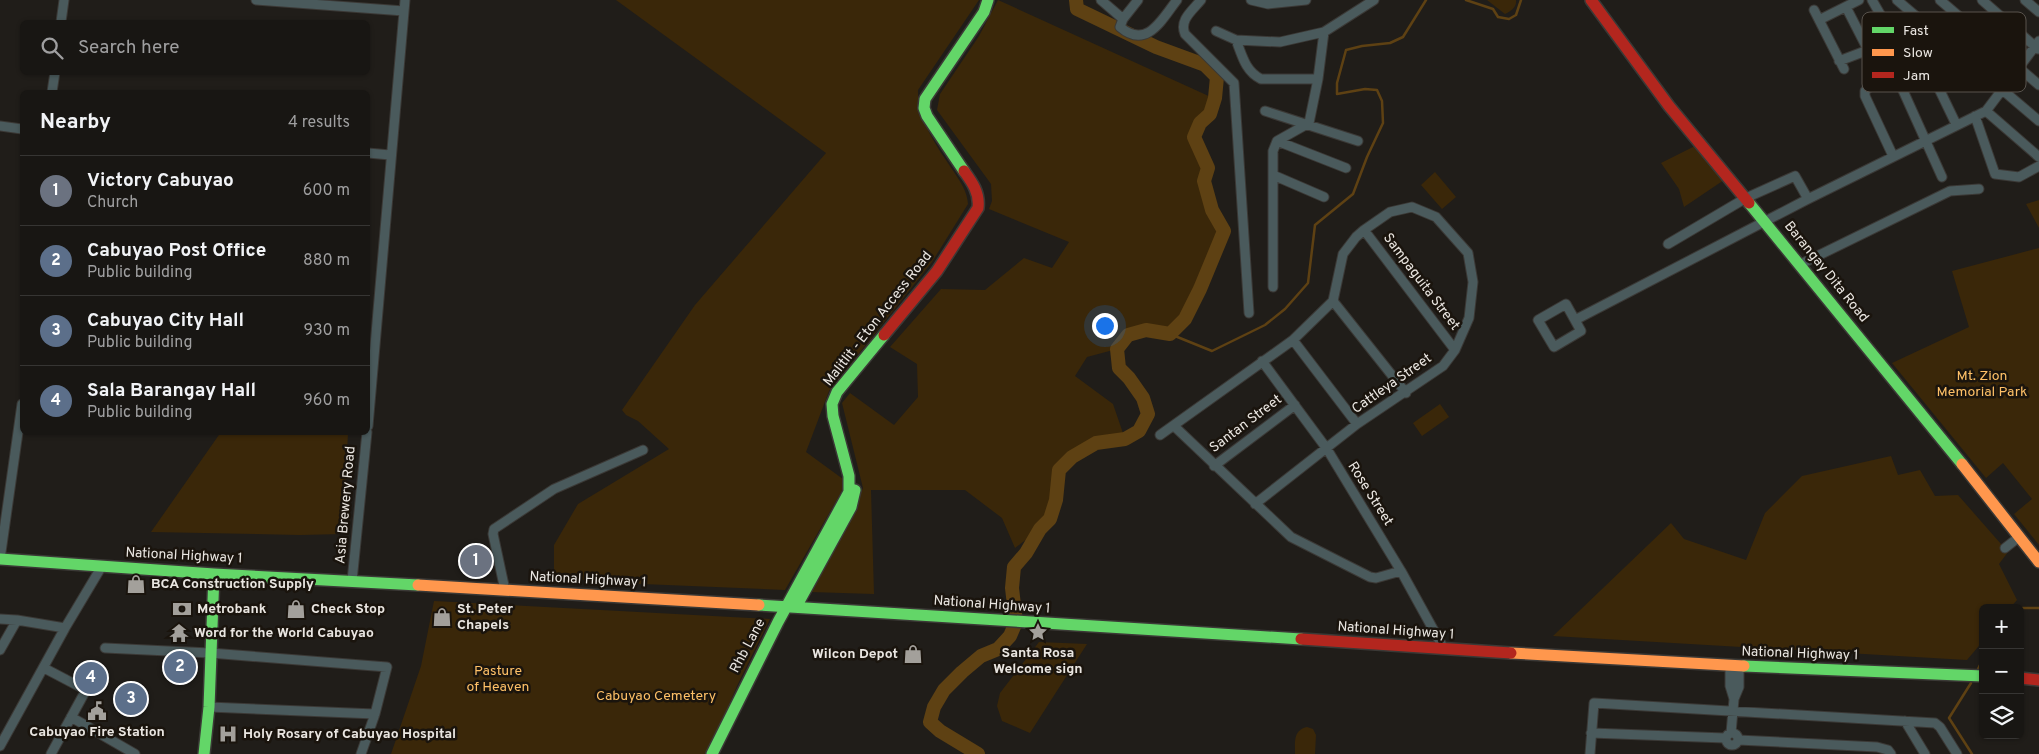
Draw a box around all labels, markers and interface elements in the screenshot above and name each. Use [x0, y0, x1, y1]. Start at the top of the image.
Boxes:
legend [1862, 12, 2026, 92]
search box [20, 20, 370, 75]
text: Fast [1903, 23, 1929, 40]
icon: search [38, 34, 66, 62]
text: Search here [78, 36, 180, 60]
text: Slow [1903, 45, 1933, 62]
text: Jam [1903, 68, 1930, 85]
text: Nearby [40, 109, 111, 136]
text: 4 results [288, 113, 350, 133]
text: Victory Cabuyao [87, 169, 234, 193]
text: 1 [53, 181, 59, 201]
text: 600 m [303, 181, 350, 201]
text: Church [87, 193, 138, 213]
street label: Barangay Dita Road [1780, 218, 1872, 326]
street label: Sampaguita Street [1379, 230, 1463, 334]
text: Cabuyao Post Office [87, 239, 266, 263]
street label: Malitlit - Eton Access Road [820, 248, 936, 390]
text: 2 [51, 251, 61, 271]
text: 880 m [303, 251, 350, 271]
text: Public building [87, 263, 192, 283]
text: Cabuyao City Hall [87, 309, 244, 333]
your location [1092, 313, 1118, 339]
text: 3 [51, 321, 61, 341]
text: 930 m [303, 321, 350, 341]
text: Public building [87, 333, 192, 353]
street label: Cattleya Street [1349, 350, 1435, 418]
park label: Mt. Zion Memorial Park [1937, 368, 2027, 401]
text: Sala Barangay Hall [87, 379, 256, 403]
text: 4 [51, 391, 61, 411]
text: 960 m [303, 391, 350, 411]
street label: Santan Street [1207, 391, 1285, 457]
text: Public building [87, 403, 192, 423]
street label: Asia Brewery Road [332, 445, 360, 565]
street label: Rose Street [1344, 459, 1396, 529]
pin: 1 [460, 542, 492, 580]
street label: National Highway 1 [125, 544, 243, 568]
street label: National Highway 1 [529, 568, 647, 592]
shop icon: BCA Construction Supply [125, 573, 147, 595]
place label: BCA Construction Supply [151, 576, 314, 593]
street label: National Highway 1 [933, 592, 1051, 618]
bank icon: Metrobank [171, 598, 193, 620]
shop icon: Check Stop [285, 598, 307, 620]
place label: Metrobank [197, 601, 267, 618]
place label: Check Stop [311, 601, 385, 618]
place label: St. Peter Chapels [457, 601, 513, 634]
map controls [1979, 604, 2024, 739]
button: + [1979, 604, 2024, 649]
shop icon: St. Peter Chapels [431, 606, 453, 628]
street label: Rhb Lane [727, 616, 769, 676]
street label: National Highway 1 [1337, 618, 1455, 644]
place icon: Santa Rosa Welcome sign [1027, 621, 1049, 643]
temple icon: Word for the World Cabuyao [168, 622, 190, 644]
place label: Word for the World Cabuyao [194, 625, 374, 642]
shop icon: Wilcon Depot [902, 643, 924, 665]
street label: National Highway 1 [1741, 643, 1859, 665]
place label: Santa Rosa Welcome sign [993, 645, 1083, 678]
place label: Wilcon Depot [812, 646, 898, 663]
pin: 2 [164, 648, 196, 686]
button: − [1979, 649, 2024, 694]
pin: 4 [75, 659, 107, 697]
park label: Pasture of Heaven [467, 663, 529, 696]
pin: 3 [115, 680, 147, 718]
park label: Cabuyao Cemetery [596, 688, 716, 705]
button: layers [1979, 694, 2024, 739]
public building icon: Cabuyao Fire Station [86, 700, 108, 722]
hospital icon: Holy Rosary of Cabuyao Hospital [217, 723, 239, 745]
place label: Cabuyao Fire Station [29, 724, 165, 741]
place label: Holy Rosary of Cabuyao Hospital [243, 726, 456, 743]

